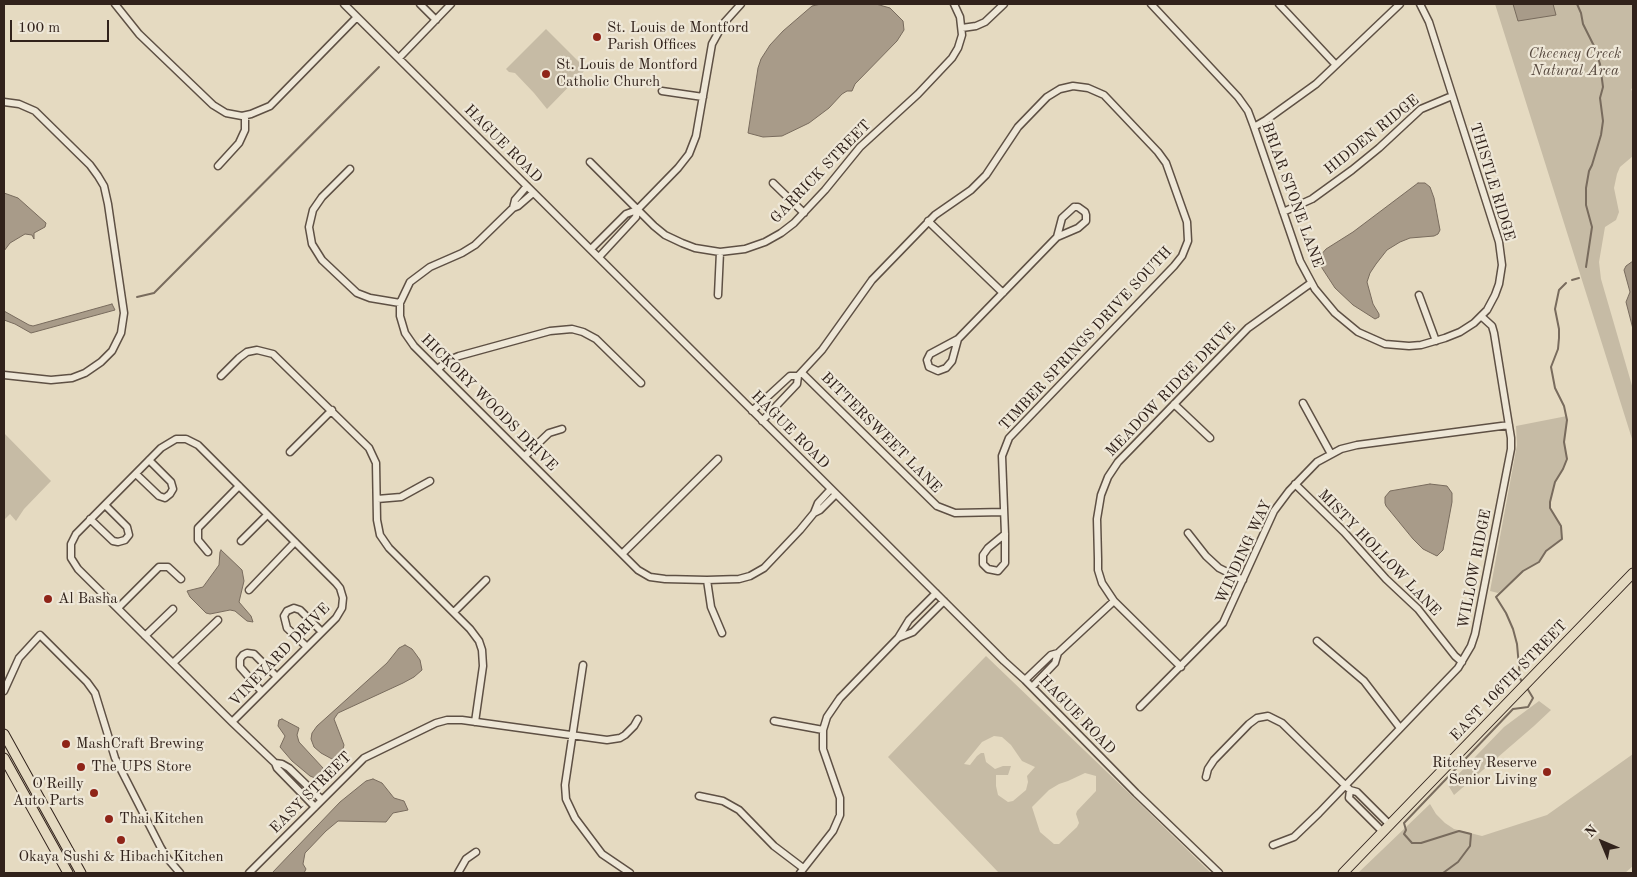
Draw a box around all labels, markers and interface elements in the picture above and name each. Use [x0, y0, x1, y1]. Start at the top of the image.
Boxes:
scale bar [12, 10, 111, 42]
place label: St. Louis de Montford Parish Offices [607, 19, 749, 54]
text: 100 m [18, 21, 60, 36]
marker: St. Louis de Montford Parish Offices [591, 31, 603, 43]
park label: Cheeney Creek Natural Area [1529, 45, 1621, 80]
place label: St. Louis de Montford Catholic Church [556, 56, 698, 91]
marker: St. Louis de Montford Catholic Church [540, 68, 552, 80]
street label: HIDDEN RIDGE [1321, 91, 1423, 179]
street label: HAGUE ROAD [460, 101, 546, 187]
street label: GARRICK STREET [767, 117, 875, 227]
street label: BRIAR STONE LANE [1257, 120, 1327, 270]
street label: THISTLE RIDGE [1465, 121, 1519, 243]
street label: TIMBER SPRINGS DRIVE SOUTH [996, 243, 1176, 435]
street label: MEADOW RIDGE DRIVE [1102, 319, 1240, 461]
street label: HICKORY WOODS DRIVE [417, 331, 561, 475]
street label: BITTERSWEET LANE [817, 369, 945, 497]
street label: HAGUE ROAD [747, 387, 833, 473]
street label: MISTY HOLLOW LANE [1314, 486, 1444, 620]
street label: WINDING WAY [1212, 497, 1276, 607]
street label: WILLOW RIDGE [1455, 508, 1495, 630]
place label: Al Basha [58, 590, 118, 608]
marker: Al Basha [42, 593, 54, 605]
street label: VINEYARD DRIVE [226, 599, 334, 711]
street label: EAST 106TH STREET [1447, 617, 1571, 745]
street label: HAGUE ROAD [1035, 672, 1119, 758]
place label: MashCraft Brewing [76, 735, 204, 753]
marker: MashCraft Brewing [60, 738, 72, 750]
street label: EASY STREET [266, 748, 356, 838]
place label: Ritchey Reserve Senior Living [1432, 754, 1537, 789]
place label: The UPS Store [91, 758, 191, 776]
marker: The UPS Store [75, 761, 87, 773]
marker: Ritchey Reserve Senior Living [1541, 766, 1553, 778]
place label: O'Reilly Auto Parts [13, 775, 84, 810]
marker: O'Reilly Auto Parts [88, 787, 100, 799]
place label: Thai Kitchen [119, 810, 204, 828]
marker: Thai Kitchen [103, 813, 115, 825]
north arrow [1577, 817, 1627, 867]
text: N [1583, 823, 1600, 840]
marker: Okaya Sushi & Hibachi Kitchen [115, 834, 127, 846]
place label: Okaya Sushi & Hibachi Kitchen [18, 848, 224, 866]

